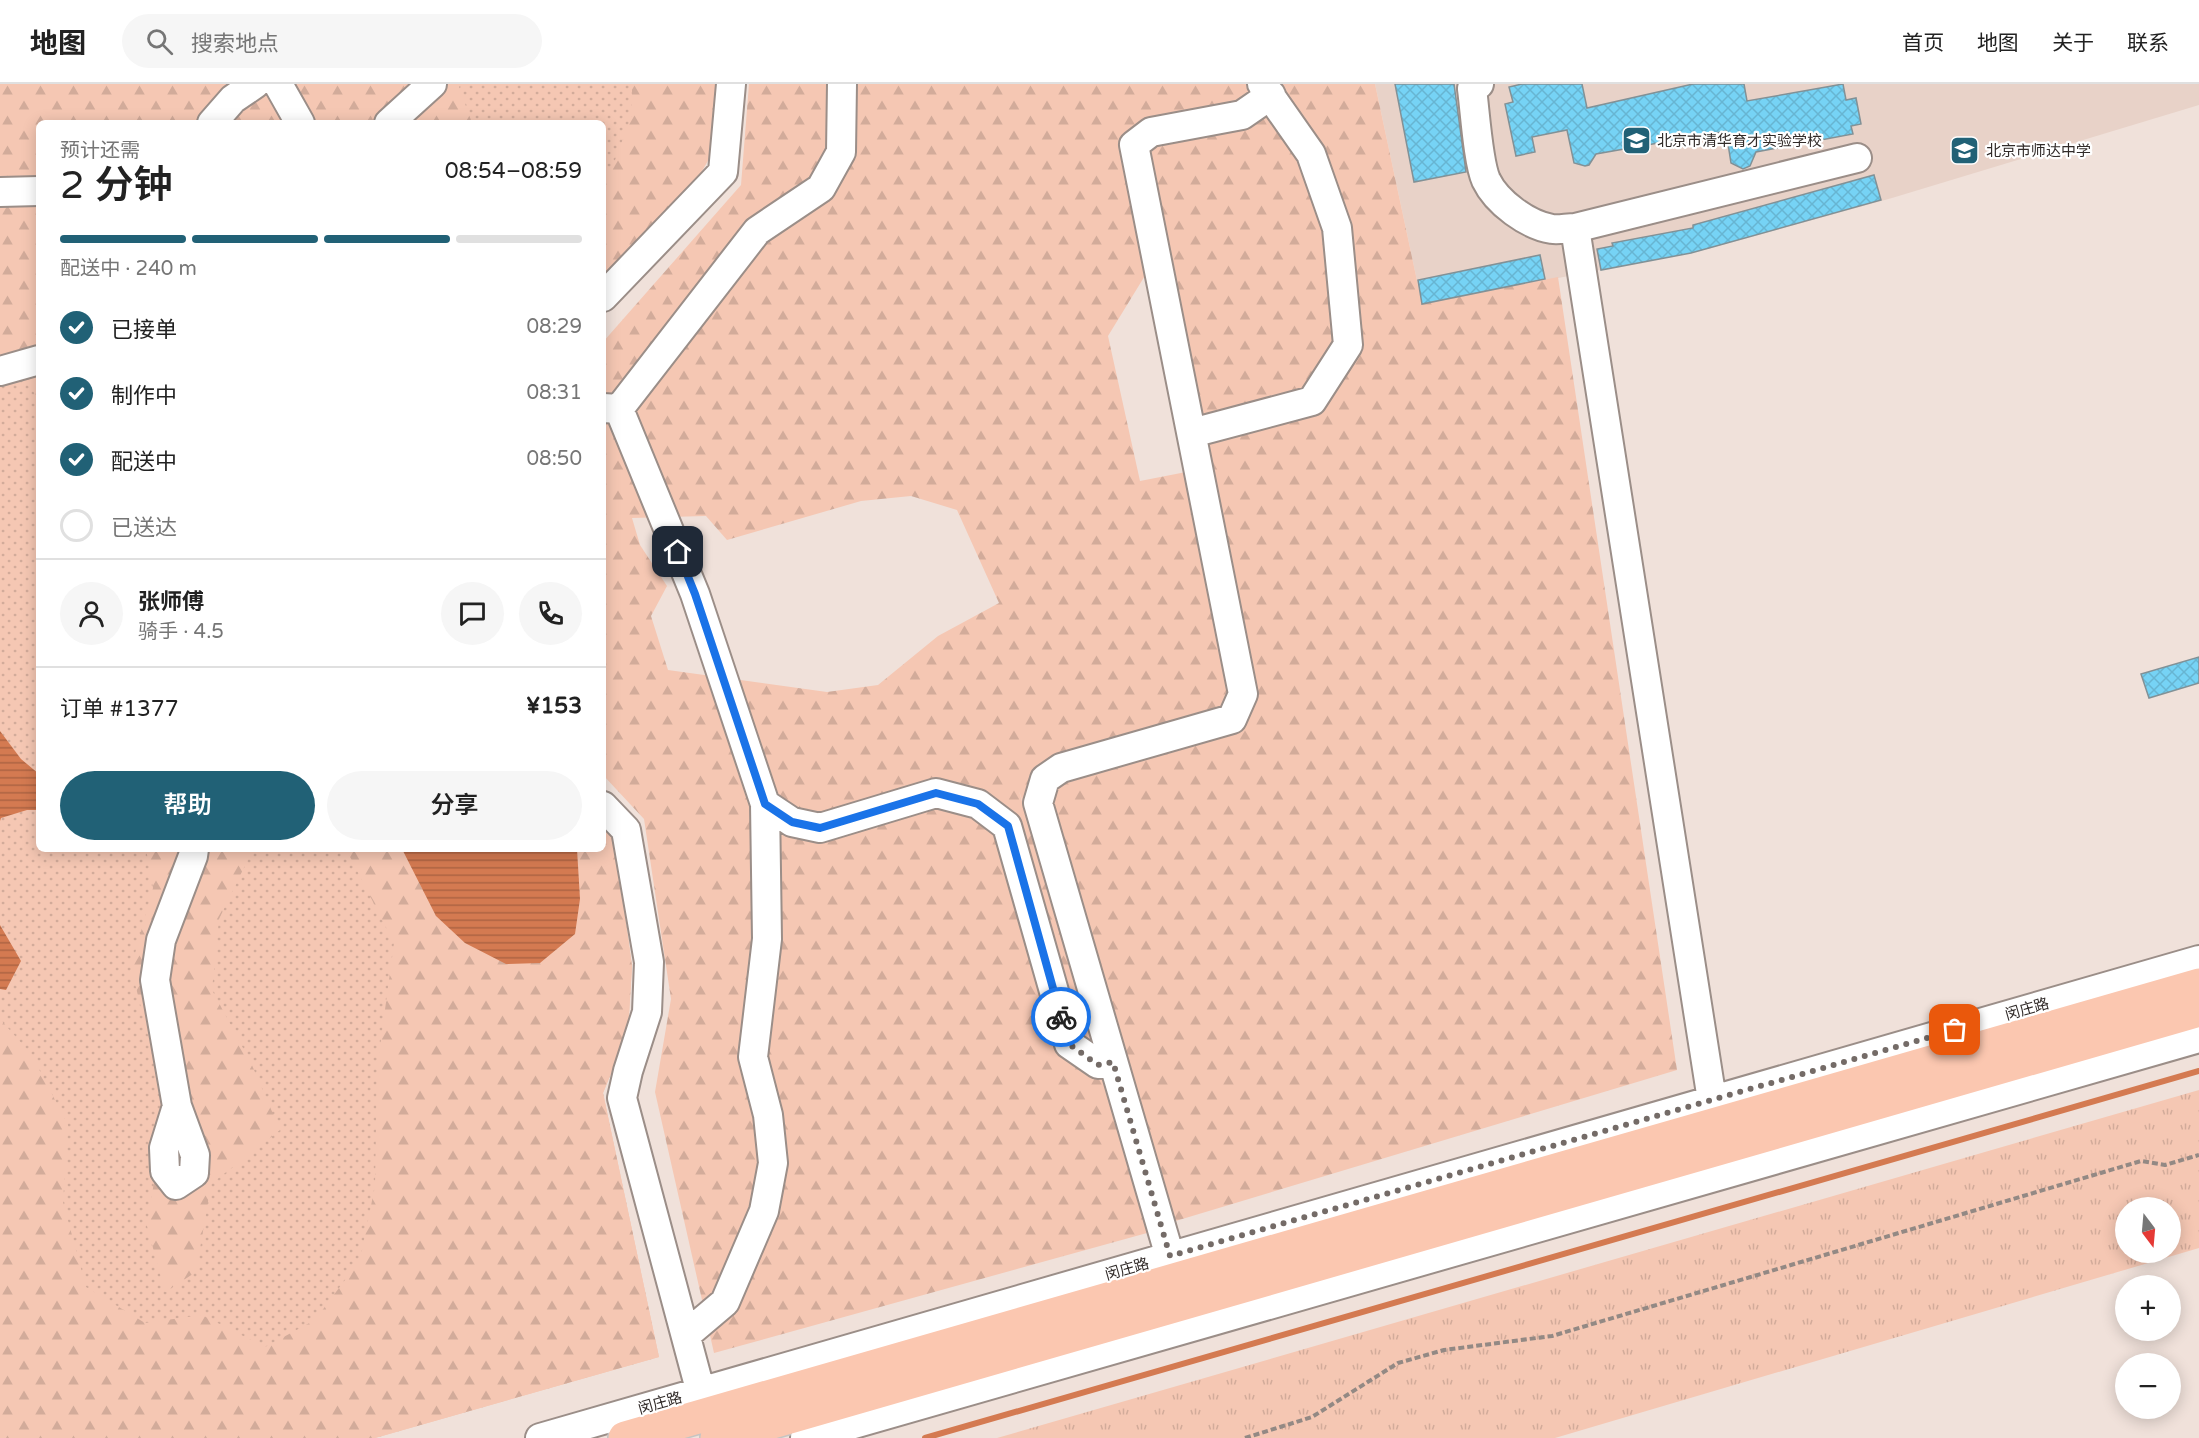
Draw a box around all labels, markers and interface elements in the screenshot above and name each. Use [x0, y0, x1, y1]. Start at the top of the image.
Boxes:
search box [122, 14, 542, 68]
icon: search [143, 25, 176, 58]
text: 地图 [30, 27, 86, 61]
text: 搜索地点 [191, 31, 279, 57]
text: 首页 [1902, 31, 1944, 56]
text: 地图 [1977, 31, 2019, 56]
text: 关于 [2052, 31, 2094, 56]
text: 联系 [2127, 31, 2169, 56]
school or university icon: 北京市清华育才实验学校 [1620, 125, 1652, 157]
place label: 北京市清华育才实验学校 [1657, 132, 1822, 150]
school or university icon: 北京市师达中学 [1949, 135, 1981, 167]
text: 预计还需 [60, 139, 140, 163]
place label: 北京市师达中学 [1986, 142, 2091, 160]
text: 08:54–08:59 [445, 158, 582, 184]
text: 2 分钟 [60, 162, 173, 209]
text: 配送中 · 240 m [60, 257, 197, 281]
icon: check [60, 311, 93, 344]
text: 08:29 [527, 315, 582, 339]
text: 已接单 [111, 317, 177, 343]
icon: check [60, 377, 93, 410]
text: 08:31 [527, 381, 582, 405]
text: 制作中 [111, 383, 177, 409]
icon: check [60, 443, 93, 476]
text: 08:50 [527, 447, 582, 471]
text: 配送中 [111, 449, 177, 475]
text: 已送达 [111, 515, 177, 541]
pin [652, 526, 703, 577]
icon: home [661, 535, 694, 568]
button: person [60, 582, 123, 645]
button: chat [441, 582, 504, 645]
button: phone [519, 582, 582, 645]
text: 张师傅 [138, 589, 204, 615]
text: 骑手 · 4.5 [138, 620, 224, 644]
text: ¥153 [526, 693, 582, 719]
text: 订单 #1377 [60, 696, 178, 722]
button: 帮助 [60, 771, 315, 840]
button: 分享 [327, 771, 582, 840]
courier [1031, 987, 1091, 1047]
street label: 闵庄路 [2003, 994, 2051, 1024]
icon: bike [1045, 1001, 1078, 1034]
pin [1929, 1004, 1980, 1055]
icon: bag [1938, 1013, 1971, 1046]
north arrow [2115, 1197, 2181, 1263]
map controls [2115, 1197, 2181, 1419]
street label: 闵庄路 [1103, 1254, 1151, 1284]
button: + [2115, 1275, 2181, 1341]
button: − [2115, 1353, 2181, 1419]
street label: 闵庄路 [636, 1388, 684, 1418]

